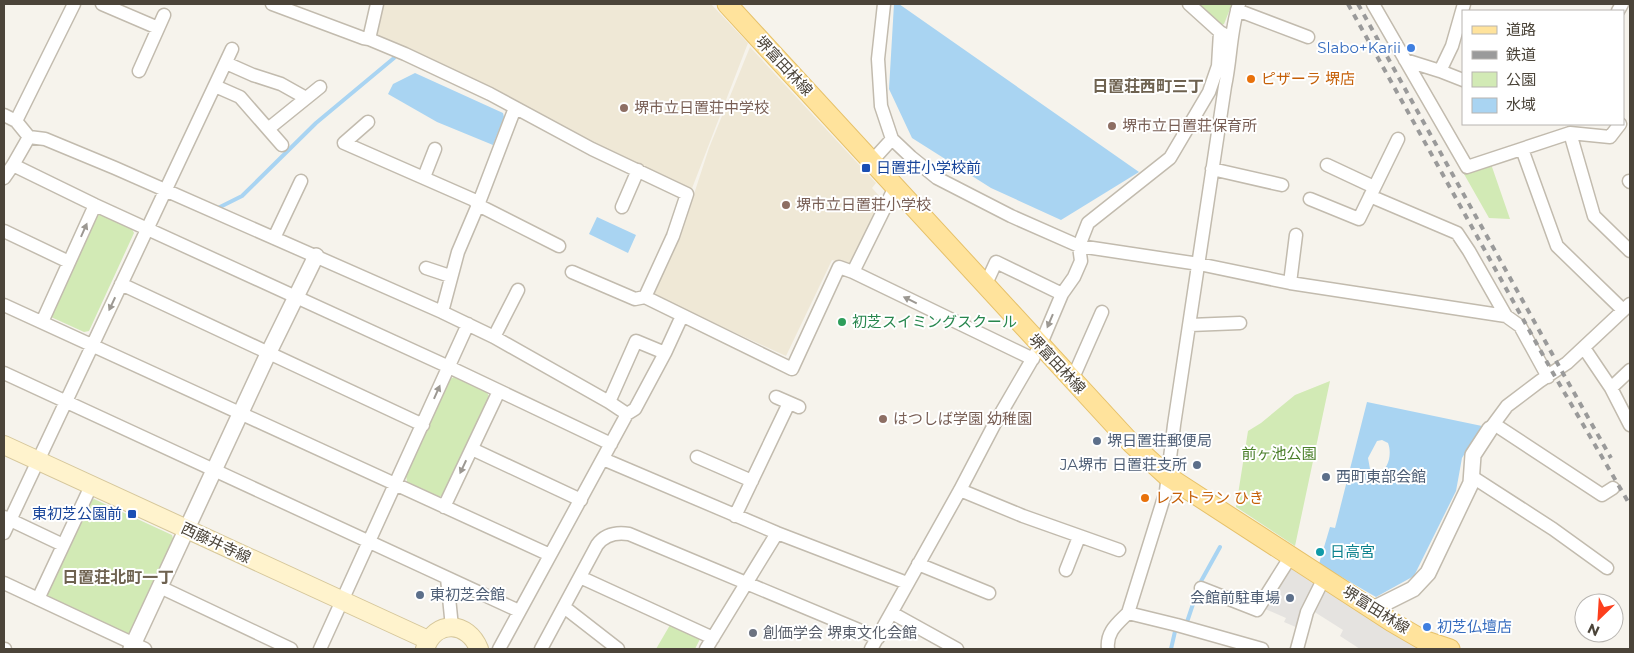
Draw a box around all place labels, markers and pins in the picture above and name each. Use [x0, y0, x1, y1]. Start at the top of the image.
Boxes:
place label: Slabo+Karii [1317, 38, 1401, 57]
marker: Slabo+Karii [1405, 42, 1417, 54]
place label: ピザーラ 堺店 [1261, 69, 1355, 88]
marker: ピザーラ 堺店 [1245, 73, 1257, 85]
place label: 堺市立日置荘中学校 [634, 98, 769, 117]
marker: 堺市立日置荘中学校 [618, 102, 630, 114]
place label: 堺市立日置荘保育所 [1122, 116, 1257, 135]
marker: 堺市立日置荘保育所 [1106, 120, 1118, 132]
place label: 日置荘小学校前 [876, 158, 981, 177]
marker: 日置荘小学校前 [860, 162, 872, 174]
place label: 堺市立日置荘小学校 [796, 195, 931, 214]
marker: 堺市立日置荘小学校 [780, 199, 792, 211]
place label: 初芝スイミングスクール [852, 312, 1017, 331]
marker: 初芝スイミングスクール [836, 316, 848, 328]
place label: はつしば学園 幼稚園 [893, 409, 1032, 428]
marker: はつしば学園 幼稚園 [877, 413, 889, 425]
place label: 堺日置荘郵便局 [1107, 431, 1212, 450]
marker: 堺日置荘郵便局 [1091, 435, 1103, 447]
place label: JA堺市 日置荘支所 [1059, 455, 1187, 474]
marker: JA堺市 日置荘支所 [1191, 459, 1203, 471]
place label: 西町東部会館 [1336, 467, 1426, 486]
marker: 西町東部会館 [1320, 471, 1332, 483]
place label: レストラン ひき [1155, 488, 1264, 507]
marker: レストラン ひき [1139, 492, 1151, 504]
place label: 東初芝公園前 [32, 504, 122, 523]
marker: 東初芝公園前 [126, 508, 138, 520]
place label: 日高宮 [1330, 542, 1375, 561]
marker: 日高宮 [1314, 546, 1326, 558]
place label: 東初芝会館 [430, 585, 505, 604]
place label: 会館前駐車場 [1190, 588, 1280, 607]
marker: 東初芝会館 [414, 589, 426, 601]
marker: 会館前駐車場 [1284, 592, 1296, 604]
place label: 初芝仏壇店 [1437, 617, 1512, 636]
marker: 初芝仏壇店 [1421, 621, 1433, 633]
place label: 創価学会 堺東文化会館 [763, 623, 917, 642]
marker: 創価学会 堺東文化会館 [747, 627, 759, 639]

